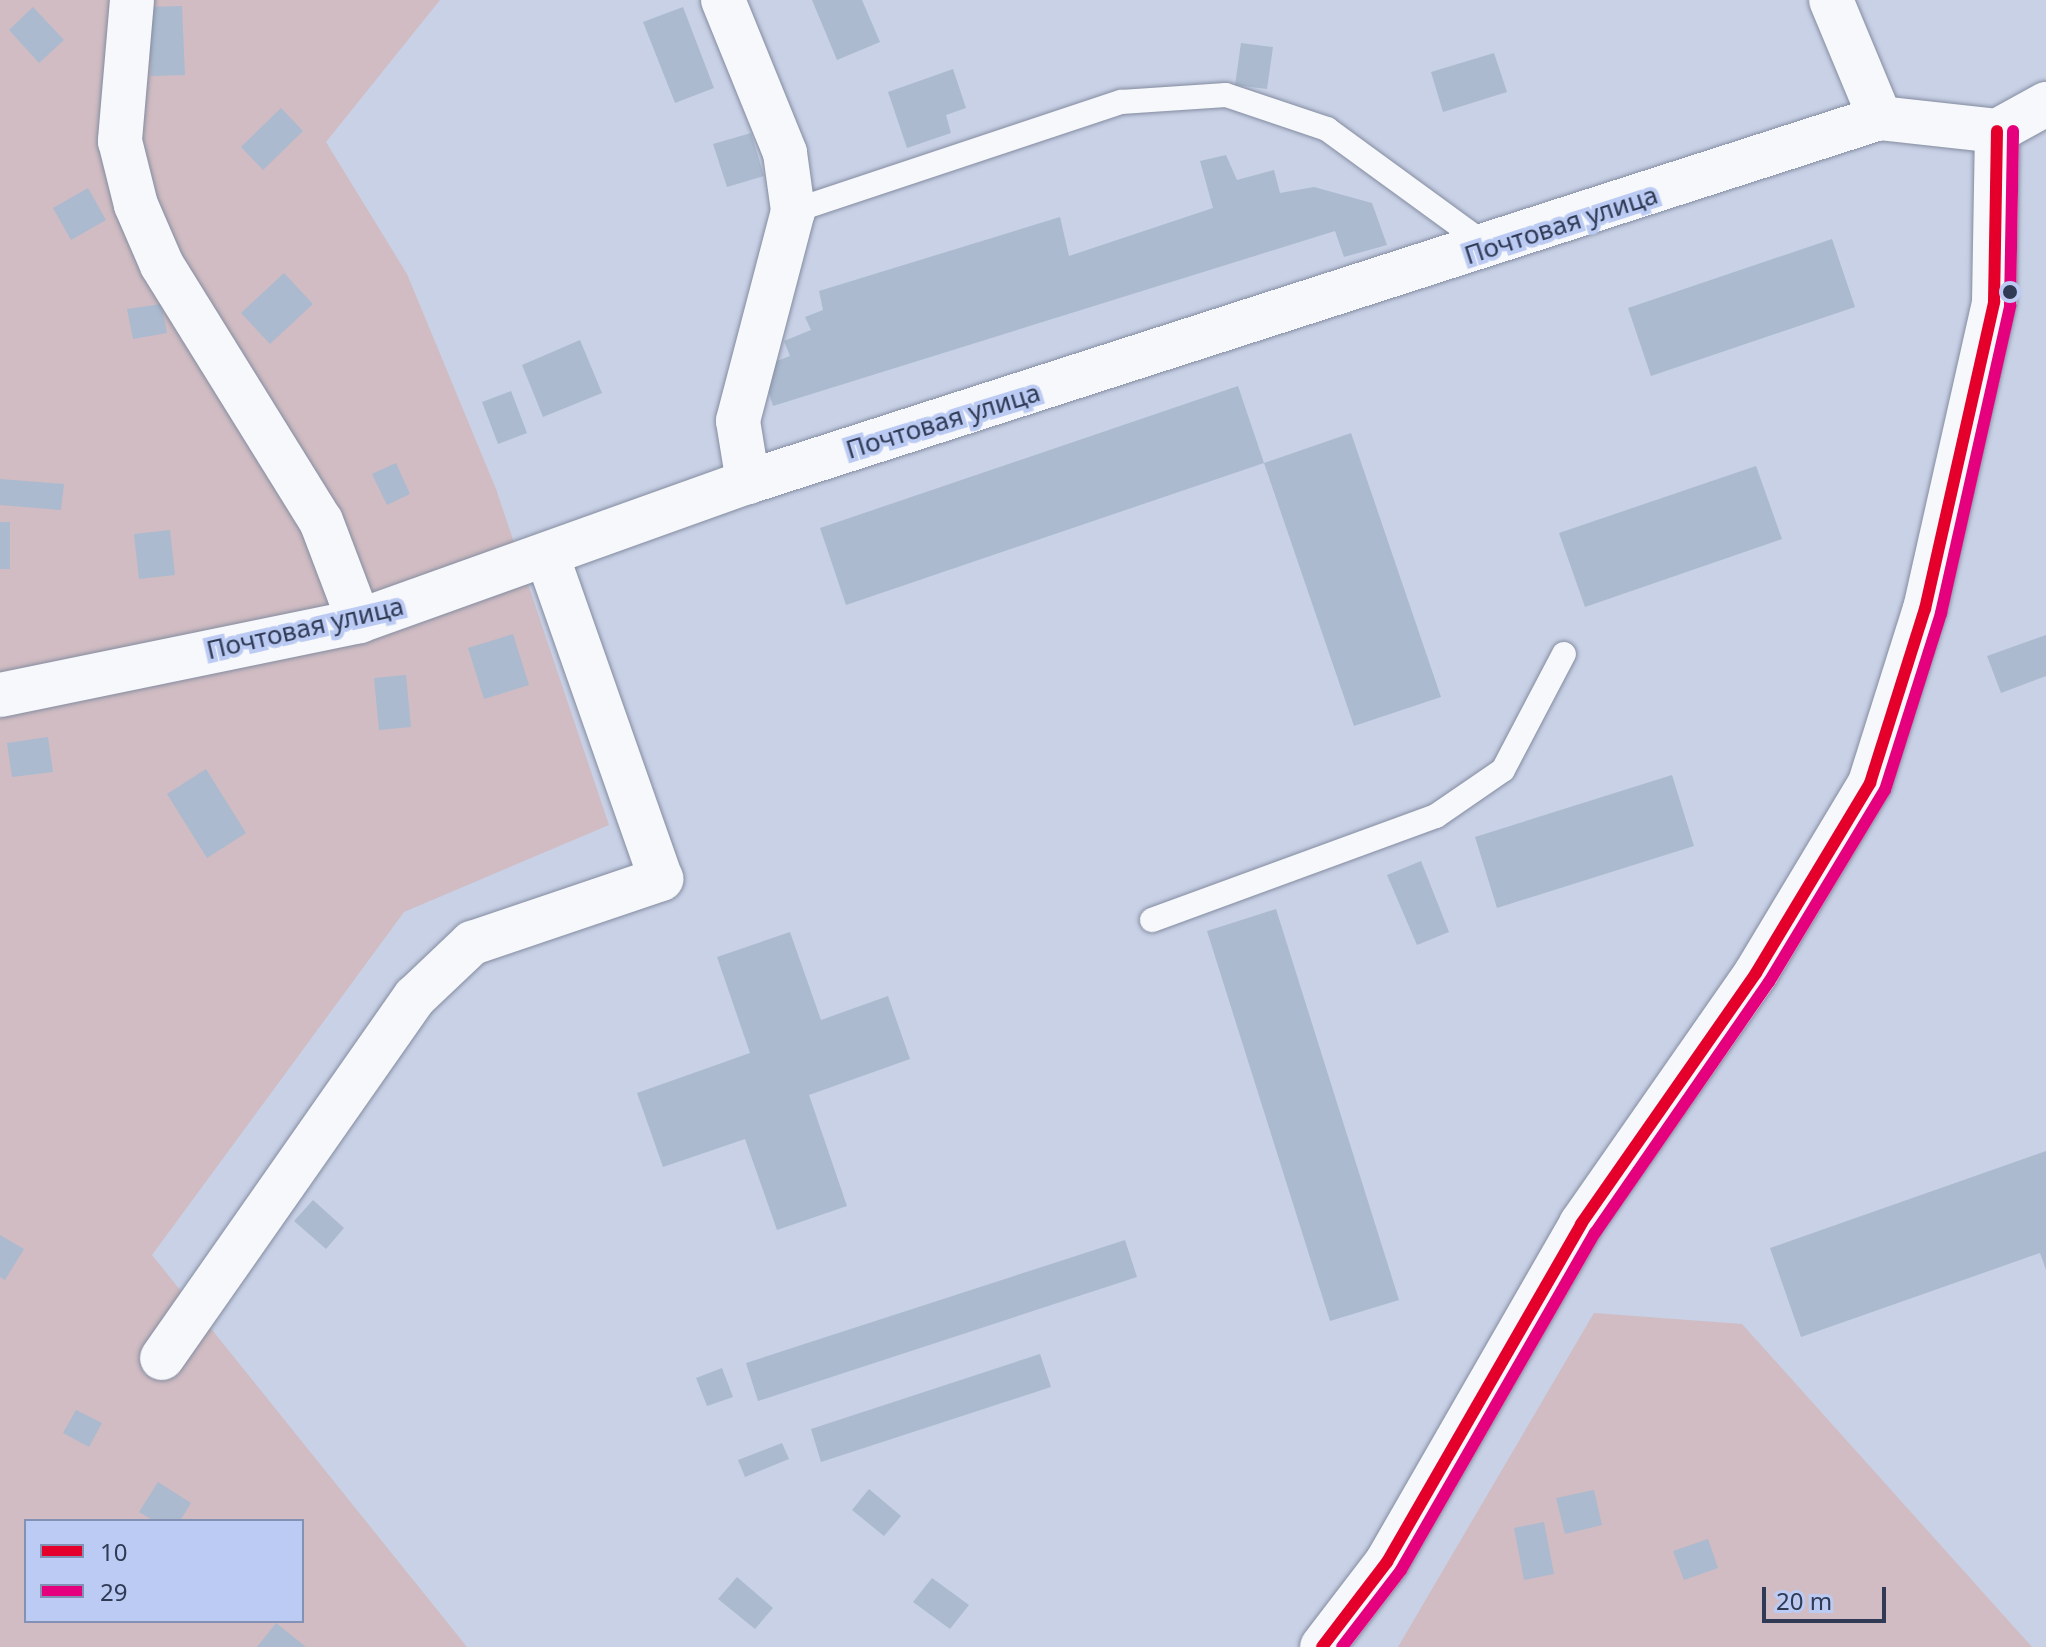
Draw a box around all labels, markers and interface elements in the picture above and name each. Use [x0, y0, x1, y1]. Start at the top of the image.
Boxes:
street label: Почтовая улица [1460, 179, 1662, 271]
unlabelled marker [2002, 284, 2018, 300]
street label: Почтовая улица [842, 377, 1044, 465]
street label: Почтовая улица [203, 590, 407, 666]
legend [24, 1519, 304, 1623]
text: 10 [100, 1535, 127, 1568]
scale bar [1766, 1571, 1890, 1621]
text: 29 [100, 1575, 127, 1608]
text: 20 m [1776, 1584, 1832, 1617]

